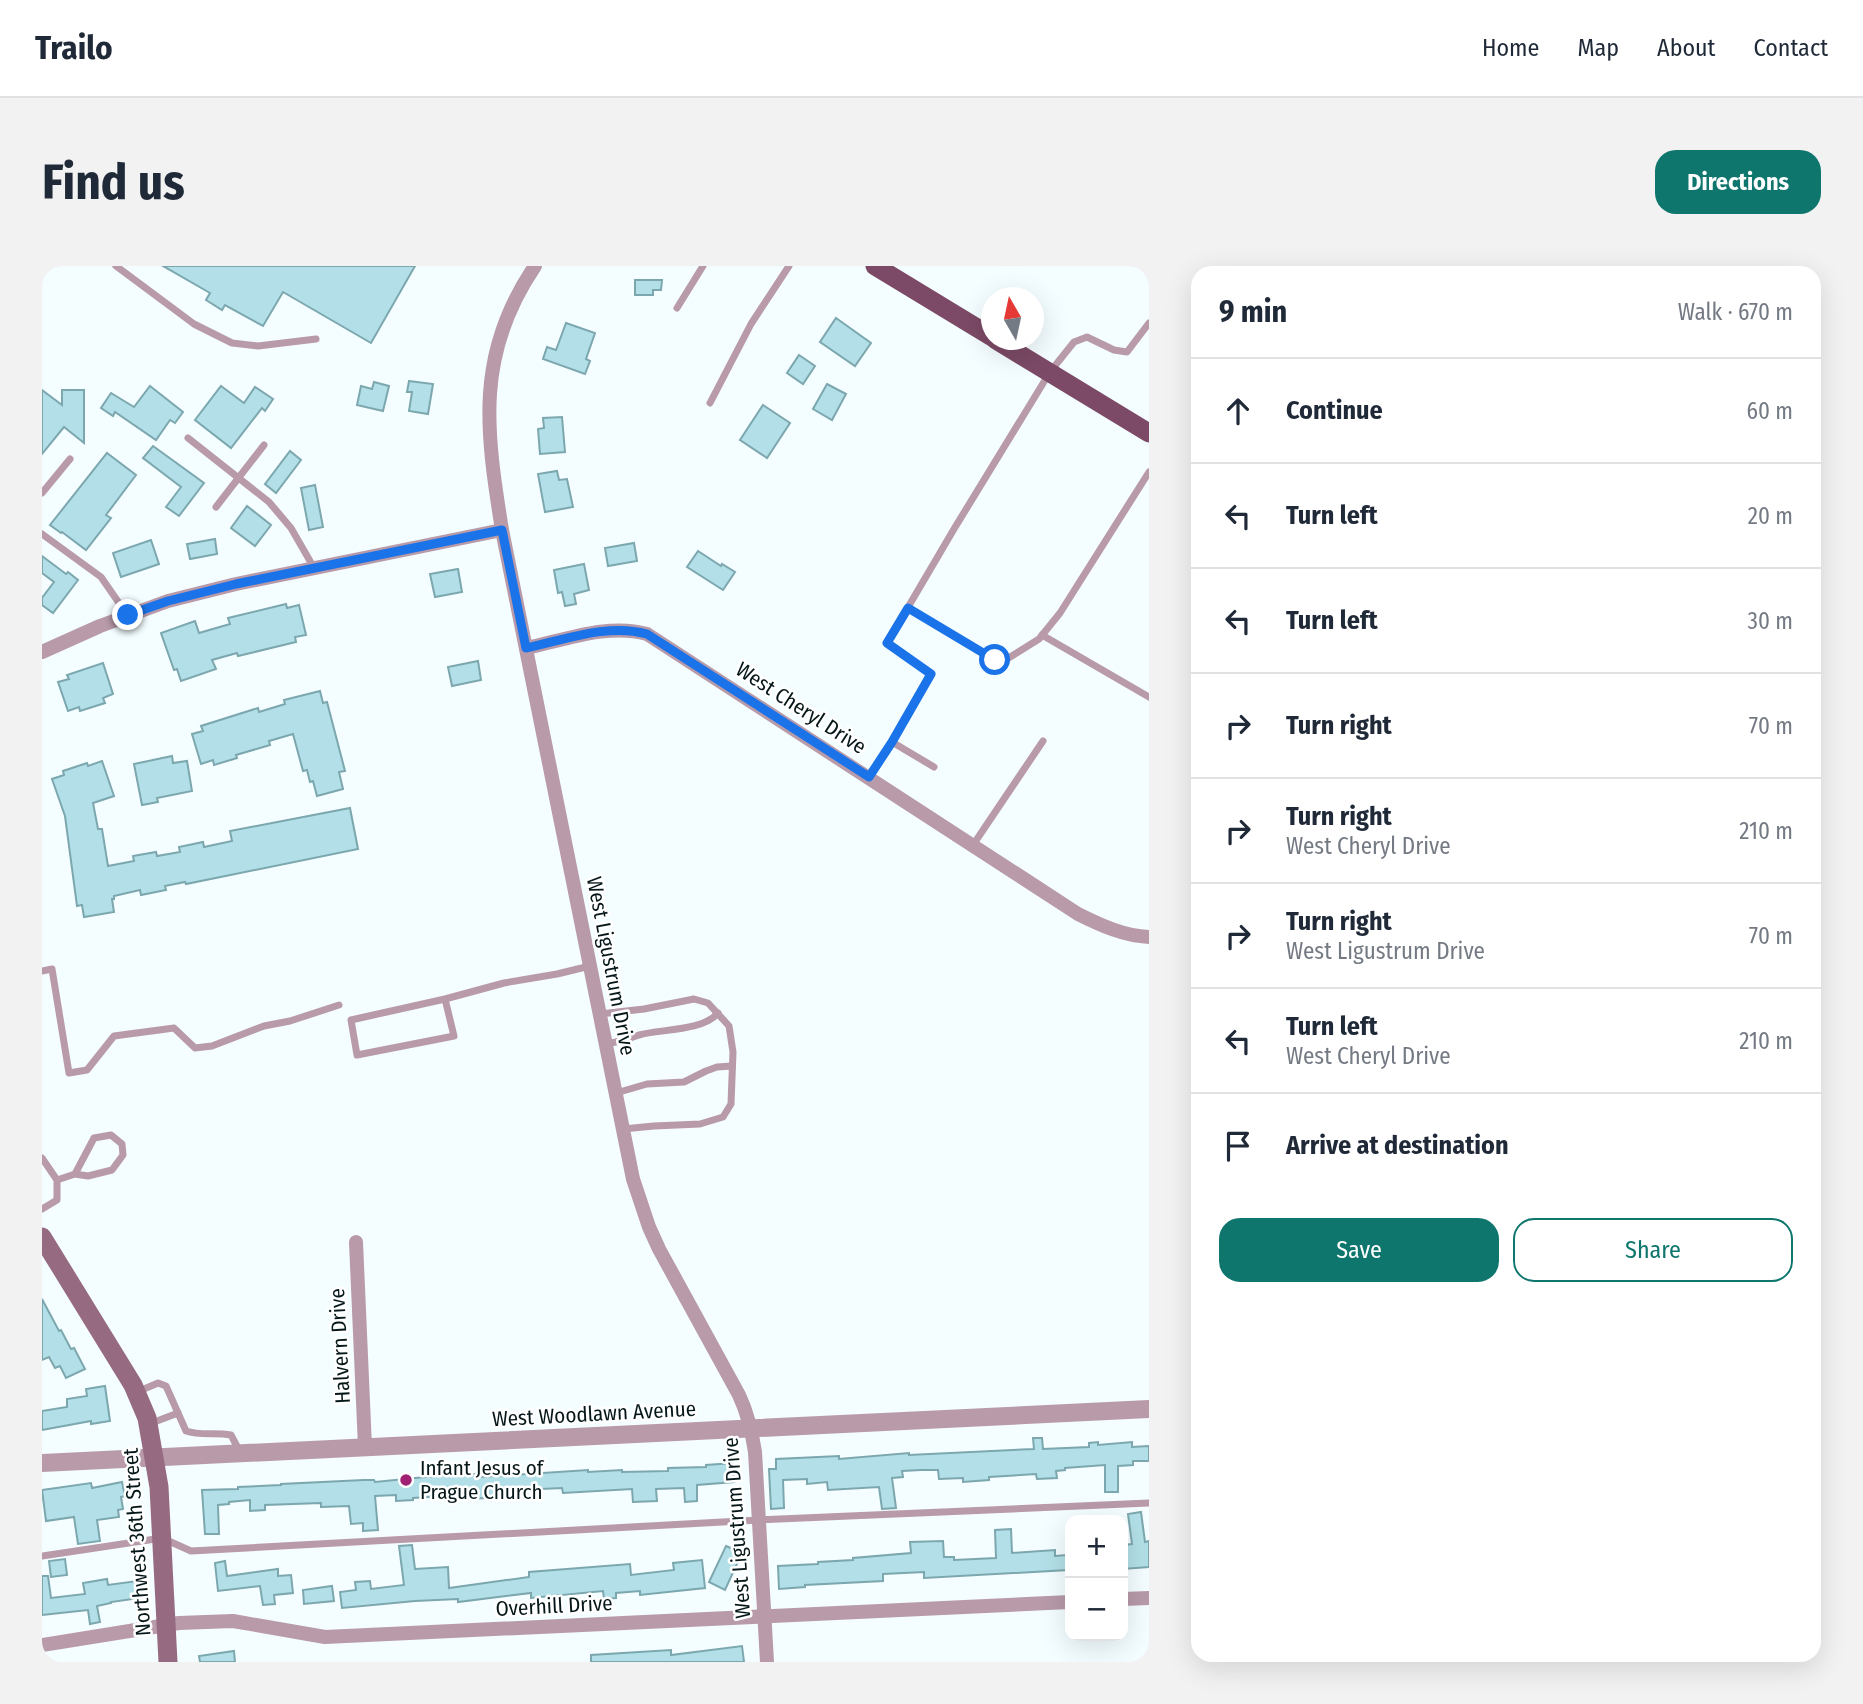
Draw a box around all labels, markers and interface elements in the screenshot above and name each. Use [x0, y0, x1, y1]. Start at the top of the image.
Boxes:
text: Trailo [35, 28, 113, 68]
text: Home [1482, 34, 1539, 62]
text: Map [1577, 34, 1619, 62]
text: About [1657, 34, 1715, 62]
text: Contact [1753, 34, 1828, 62]
button: Directions [1655, 150, 1821, 214]
text: Find us [42, 153, 185, 212]
north arrow [981, 287, 1044, 350]
text: 9 min [1219, 294, 1287, 330]
text: Walk · 670 m [1678, 298, 1793, 326]
icon: ahead [1219, 392, 1257, 430]
text: Continue [1286, 395, 1383, 426]
text: 60 m [1747, 397, 1793, 425]
icon: left [1219, 497, 1257, 535]
text: Turn left [1286, 500, 1378, 531]
text: 20 m [1748, 502, 1793, 530]
route end [112, 599, 143, 630]
icon: left [1219, 602, 1257, 640]
text: Turn left [1286, 605, 1378, 636]
text: 30 m [1748, 607, 1793, 635]
route start [979, 644, 1010, 675]
street label: West Cheryl Drive [731, 656, 871, 760]
icon: right [1219, 707, 1257, 745]
text: Turn right [1286, 710, 1392, 741]
text: 70 m [1749, 712, 1793, 740]
text: Turn right [1286, 801, 1392, 832]
icon: right [1219, 812, 1257, 850]
text: 210 m [1739, 817, 1793, 845]
text: West Cheryl Drive [1286, 832, 1451, 860]
street label: West Ligustrum Drive [581, 874, 641, 1058]
text: Turn right [1286, 906, 1392, 937]
icon: right [1219, 917, 1257, 955]
text: 70 m [1749, 922, 1793, 950]
text: West Ligustrum Drive [1286, 937, 1485, 965]
text: Turn left [1286, 1011, 1378, 1042]
icon: left [1219, 1022, 1257, 1060]
text: 210 m [1739, 1027, 1793, 1055]
text: West Cheryl Drive [1286, 1042, 1451, 1070]
icon: arrive [1219, 1127, 1257, 1165]
text: Arrive at destination [1286, 1130, 1509, 1161]
button: Save [1219, 1218, 1499, 1282]
button: Share [1513, 1218, 1793, 1282]
street label: Halvern Drive [324, 1288, 356, 1404]
street label: West Woodlawn Avenue [491, 1396, 697, 1432]
street label: West Ligustrum Drive [718, 1437, 756, 1619]
street label: Northwest 36th Street [117, 1447, 157, 1637]
place label: Infant Jesus of Prague Church [420, 1455, 545, 1505]
marker: Infant Jesus of Prague Church [398, 1472, 414, 1488]
map controls [1065, 1515, 1128, 1641]
button: + [1065, 1515, 1128, 1578]
button: − [1065, 1578, 1128, 1641]
street label: Overhill Drive [495, 1590, 613, 1622]

